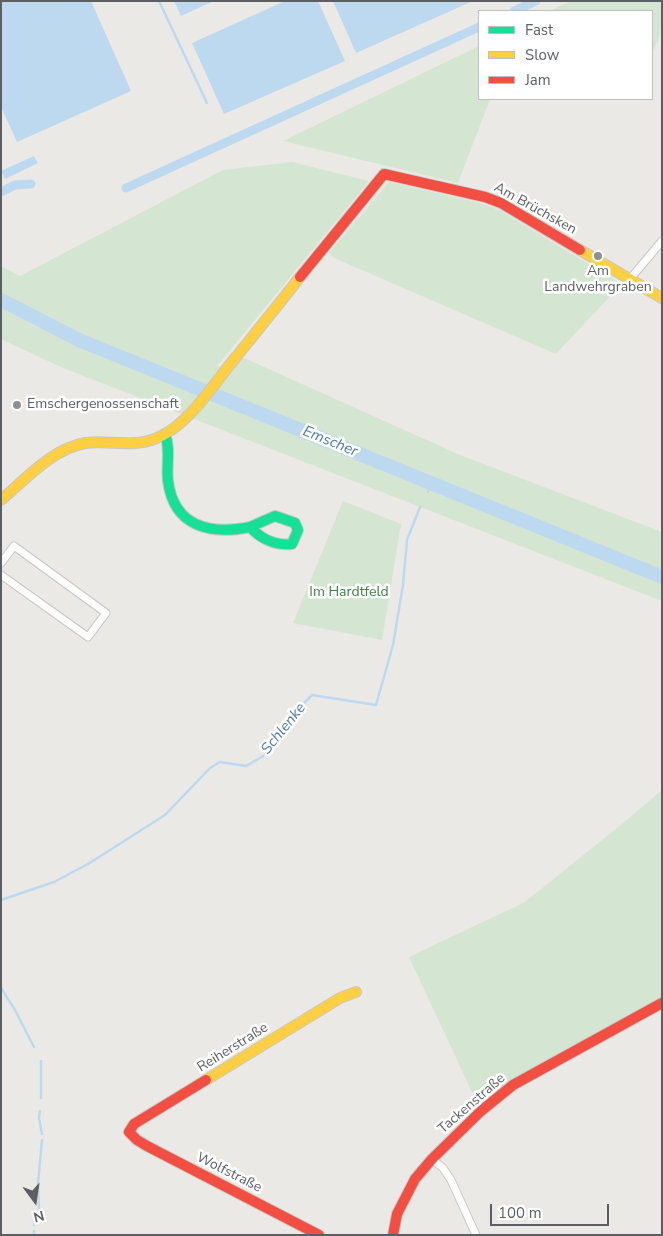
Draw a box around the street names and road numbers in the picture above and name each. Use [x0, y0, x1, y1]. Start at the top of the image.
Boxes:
street label: Am Brüchsken [491, 179, 579, 239]
street label: Reiherstraße [195, 1020, 271, 1076]
street label: Tackenstraße [435, 1070, 509, 1138]
street label: Wolfstraße [194, 1149, 264, 1197]

